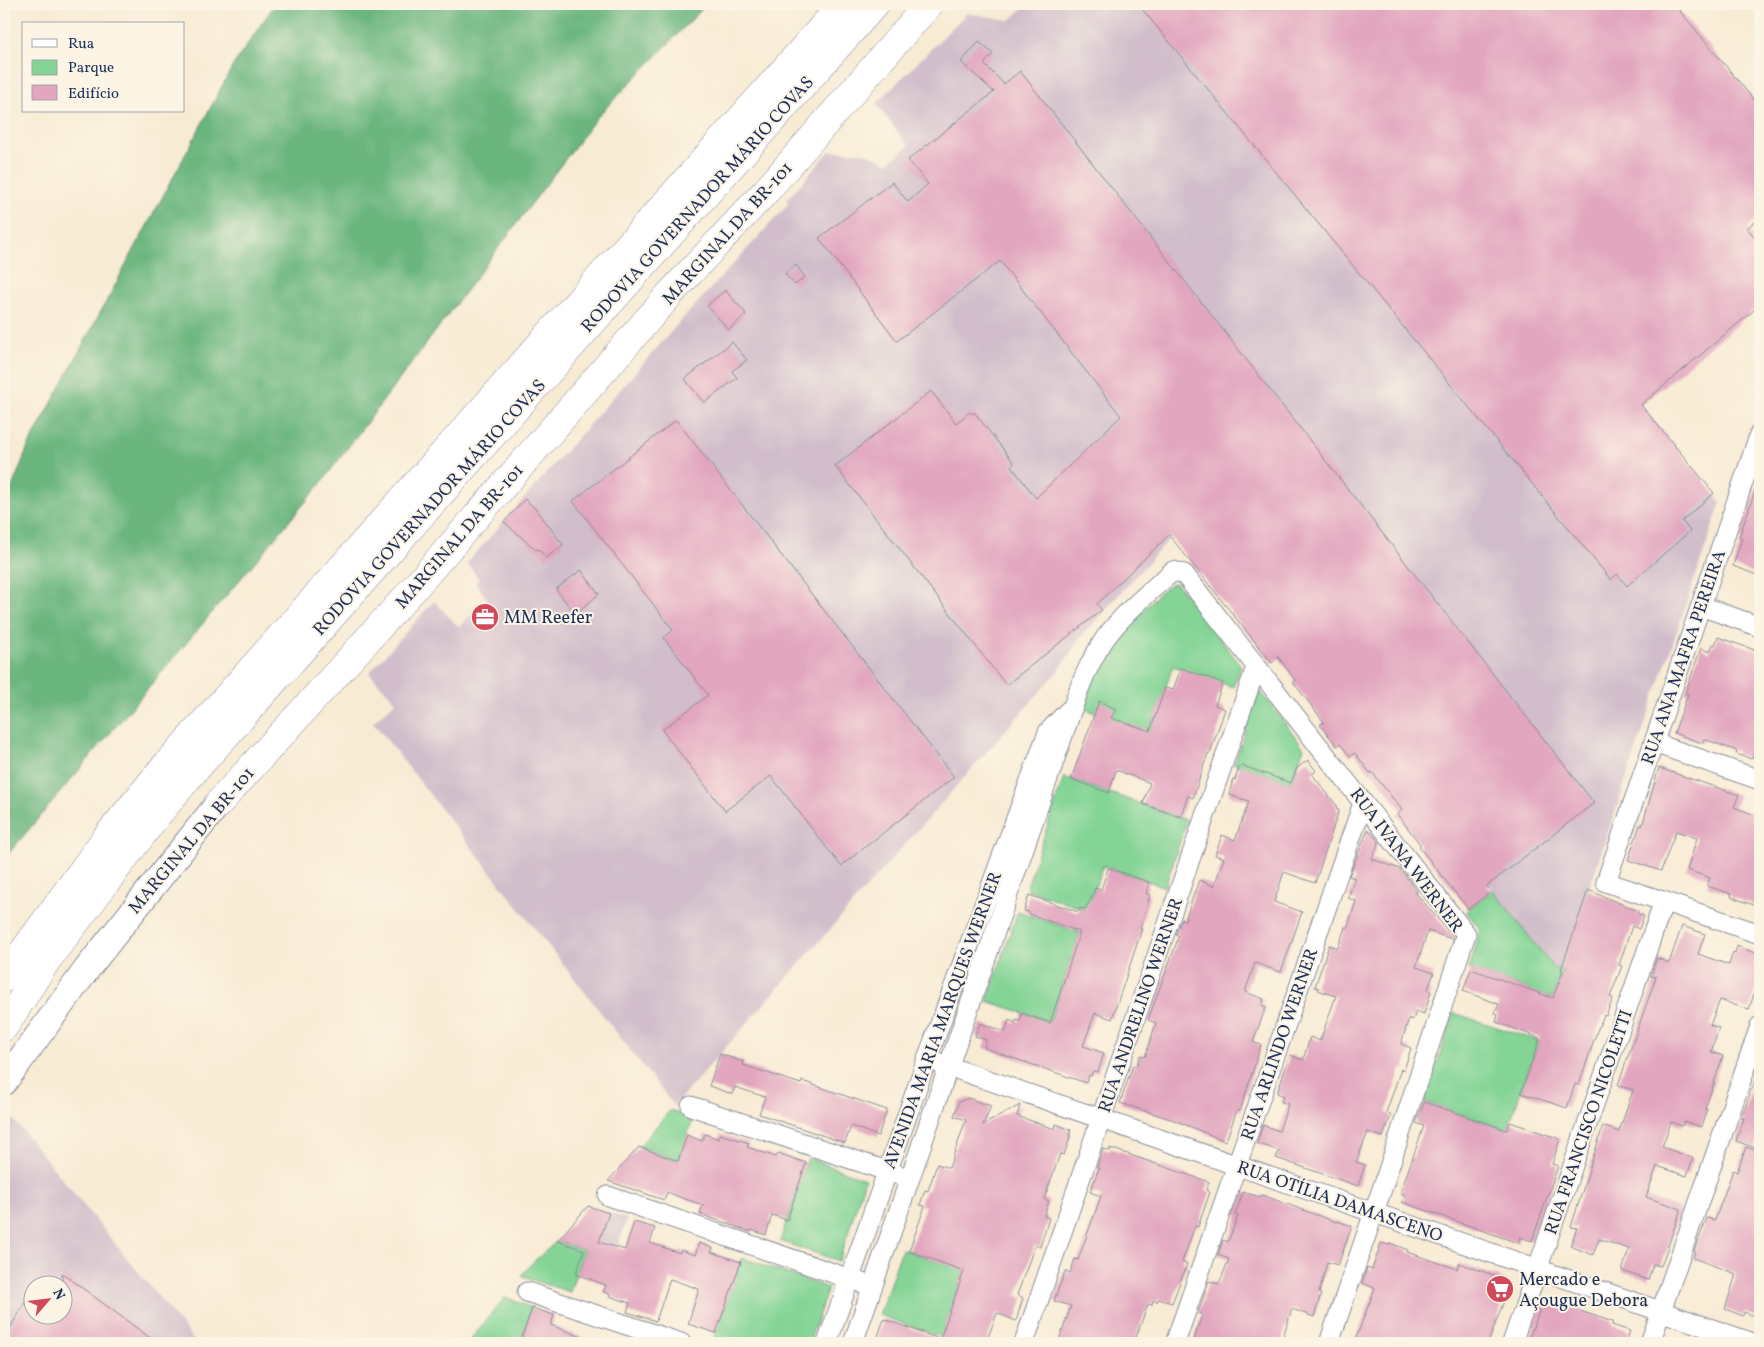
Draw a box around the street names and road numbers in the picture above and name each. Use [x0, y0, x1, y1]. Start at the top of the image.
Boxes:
street label: RODOVIA GOVERNADOR MÁRIO COVAS [576, 71, 820, 339]
street label: MARGINAL DA BR-101 [657, 157, 799, 311]
street label: RODOVIA GOVERNADOR MÁRIO COVAS [308, 374, 552, 642]
street label: MARGINAL DA BR-101 [390, 459, 530, 615]
street label: RUA ANA MAFRA PEREIRA [1636, 546, 1733, 768]
street label: MARGINAL DA BR-101 [123, 762, 261, 920]
street label: RUA IVANA WERNER [1343, 783, 1469, 938]
street label: AVENIDA MARIA MARQUES WERNER [878, 868, 1009, 1173]
street label: RUA ANDRELINO WERNER [1093, 895, 1190, 1116]
street label: RUA ARLINDO WERNER [1236, 945, 1325, 1144]
street label: RUA FRANCISCO NICOLETTI [1539, 1007, 1640, 1238]
street label: RUA OTÍLIA DAMASCENO [1233, 1155, 1446, 1249]

